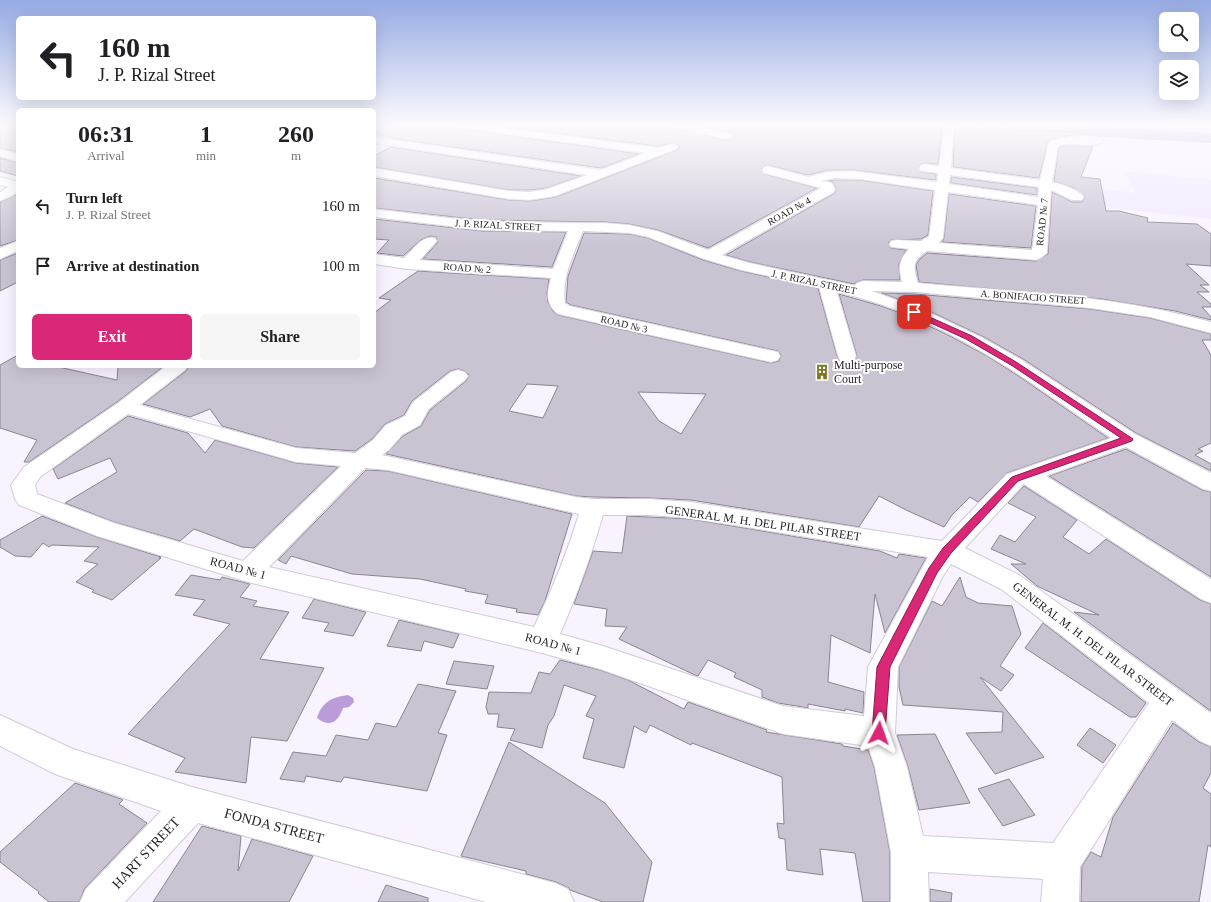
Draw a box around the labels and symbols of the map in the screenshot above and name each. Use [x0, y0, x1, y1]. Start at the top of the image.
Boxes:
street label: ROAD № 4 [765, 195, 813, 227]
street label: ROAD № 7 [1034, 198, 1050, 246]
street label: J. P. RIZAL STREET [454, 217, 542, 233]
street label: ROAD № 2 [443, 261, 491, 275]
street label: J. P. RIZAL STREET [771, 268, 857, 296]
street label: A. BONIFACIO STREET [980, 288, 1086, 306]
pin [897, 295, 931, 329]
street label: ROAD № 3 [599, 313, 649, 335]
place label: Multi-purpose Court [834, 358, 903, 386]
building icon: Multi-purpose Court [813, 363, 831, 381]
street label: GENERAL M. H. DEL PILAR STREET [664, 502, 862, 544]
street label: ROAD № 1 [208, 554, 268, 582]
street label: GENERAL M. H. DEL PILAR STREET [1010, 579, 1177, 709]
street label: ROAD № 1 [523, 630, 583, 658]
position arrow [858, 712, 900, 754]
street label: FONDA STREET [223, 806, 326, 847]
street label: HART STREET [109, 814, 183, 892]

